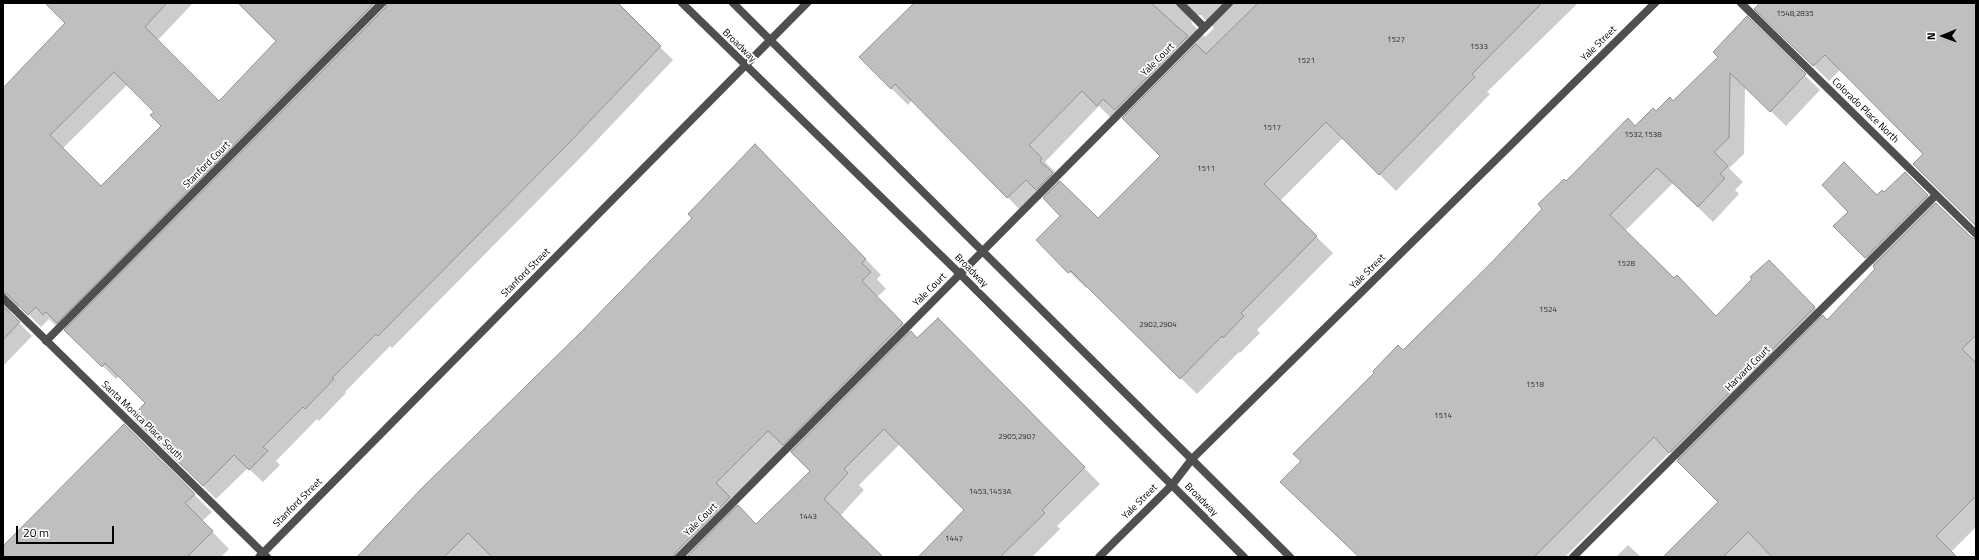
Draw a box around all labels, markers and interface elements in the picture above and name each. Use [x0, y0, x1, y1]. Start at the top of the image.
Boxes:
house number: 1548,2835 [1776, 9, 1814, 19]
north arrow [1923, 16, 1963, 56]
street label: Yale Street [1579, 24, 1619, 64]
street label: Broadway [720, 27, 758, 65]
text: N [1923, 32, 1939, 40]
house number: 1527 [1387, 35, 1405, 45]
street label: Yale Court [1139, 41, 1177, 79]
house number: 1533 [1470, 42, 1488, 52]
house number: 1521 [1297, 56, 1315, 66]
street label: Colorado Place North [1829, 76, 1901, 146]
house number: 1517 [1263, 123, 1281, 133]
house number: 1532,1538 [1624, 130, 1662, 140]
street label: Stanford Court [181, 139, 233, 191]
house number: 1511 [1197, 164, 1215, 174]
street label: Stanford Street [499, 246, 553, 300]
street label: Broadway [952, 252, 990, 290]
street label: Yale Street [1348, 252, 1388, 292]
house number: 1528 [1617, 259, 1635, 269]
street label: Yale Court [911, 271, 949, 309]
house number: 1524 [1539, 305, 1557, 315]
house number: 2902,2904 [1139, 320, 1177, 330]
street label: Harvard Court [1723, 344, 1773, 394]
street label: Santa Monica Place South [99, 379, 185, 463]
house number: 1518 [1526, 380, 1544, 390]
house number: 1514 [1434, 411, 1452, 421]
house number: 2905,2907 [998, 432, 1036, 442]
street label: Stanford Street [271, 476, 325, 530]
street label: Broadway [1182, 481, 1220, 519]
street label: Yale Street [1120, 482, 1160, 522]
house number: 1453,1453A [969, 487, 1011, 497]
street label: Yale Court [682, 501, 720, 539]
house number: 1443 [799, 512, 817, 522]
scale bar [18, 518, 116, 544]
text: 20 m [23, 523, 49, 542]
house number: 1447 [945, 534, 963, 544]

